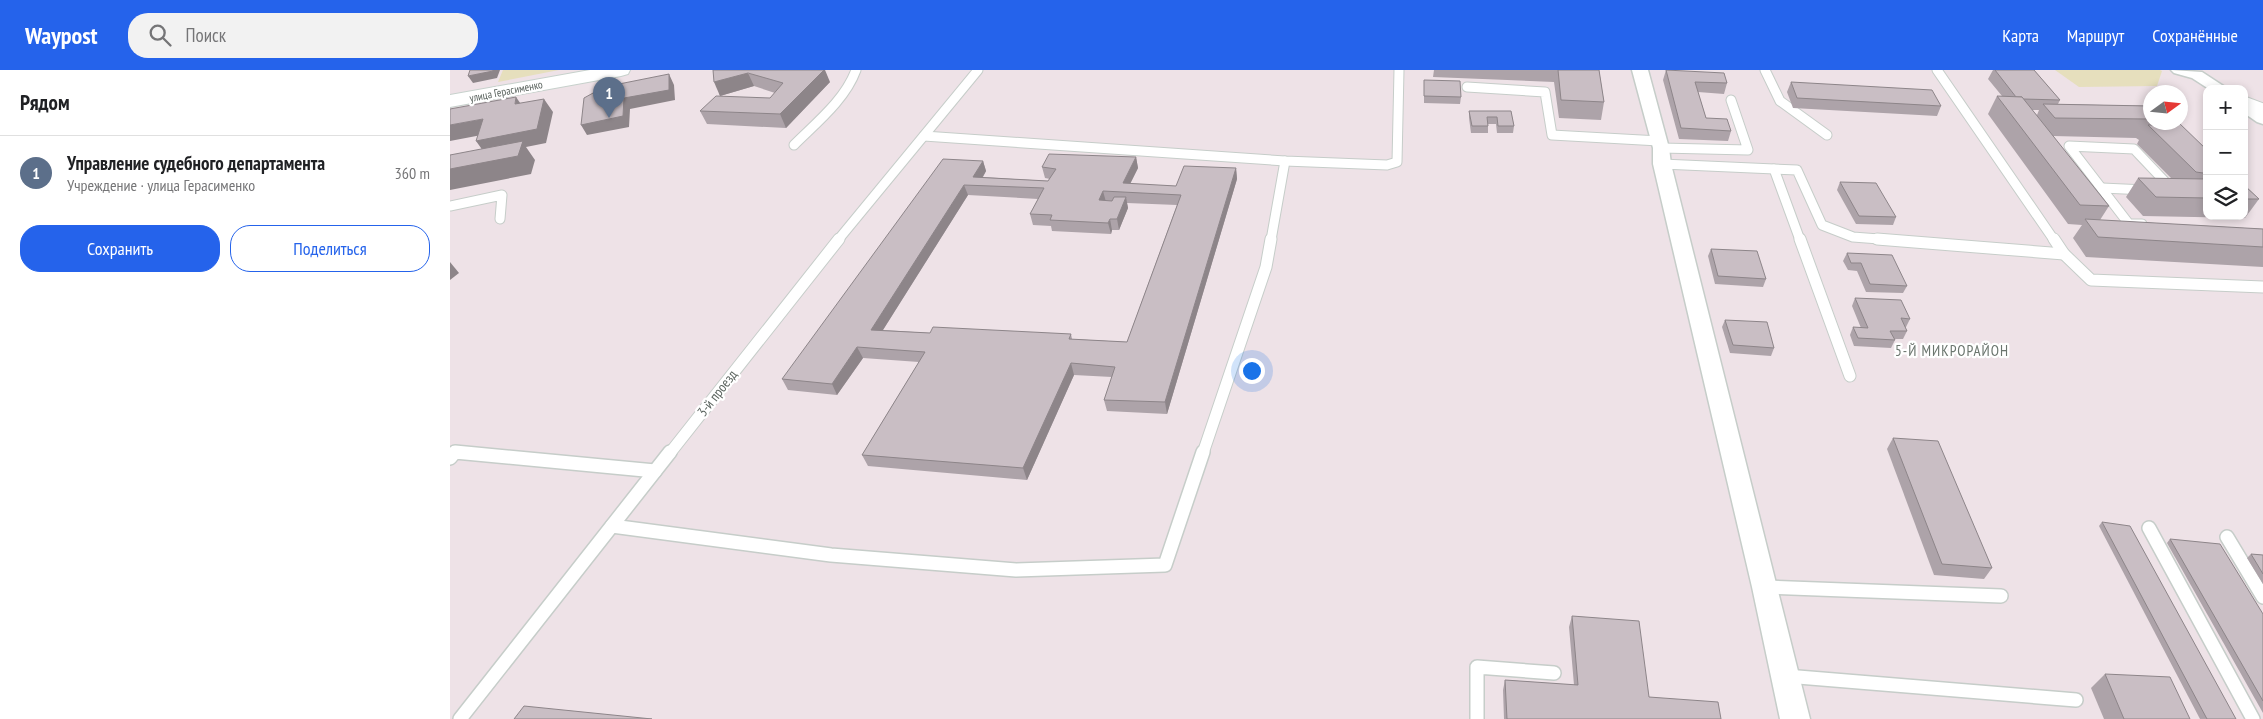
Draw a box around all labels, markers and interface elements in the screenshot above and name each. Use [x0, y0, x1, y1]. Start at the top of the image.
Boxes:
search box [128, 13, 478, 58]
text: Waypost [25, 20, 98, 51]
icon: search [146, 21, 174, 49]
text: Поиск [186, 23, 226, 47]
text: Карта [2002, 24, 2039, 47]
text: Маршрут [2067, 24, 2124, 47]
text: Сохранённые [2152, 24, 2238, 47]
street label: улица Герасименко [468, 77, 544, 105]
pin: 1 [593, 77, 625, 118]
north arrow [2143, 85, 2188, 130]
map controls [2203, 85, 2248, 220]
button: + [2203, 85, 2248, 130]
text: Рядом [20, 89, 70, 116]
button: − [2203, 130, 2248, 175]
text: Управление судебного департамента [67, 151, 325, 175]
text: 1 [32, 163, 40, 183]
text: 360 m [395, 163, 430, 183]
text: Учреждение · улица Герасименко [67, 175, 255, 195]
button: layers [2203, 175, 2248, 220]
button: Сохранить [20, 225, 220, 272]
button: Поделиться [230, 225, 430, 272]
district label: 5-Й МИКРОРАЙОН [1895, 341, 2009, 360]
your location [1239, 358, 1265, 384]
street label: 3-й проезд [693, 366, 741, 420]

